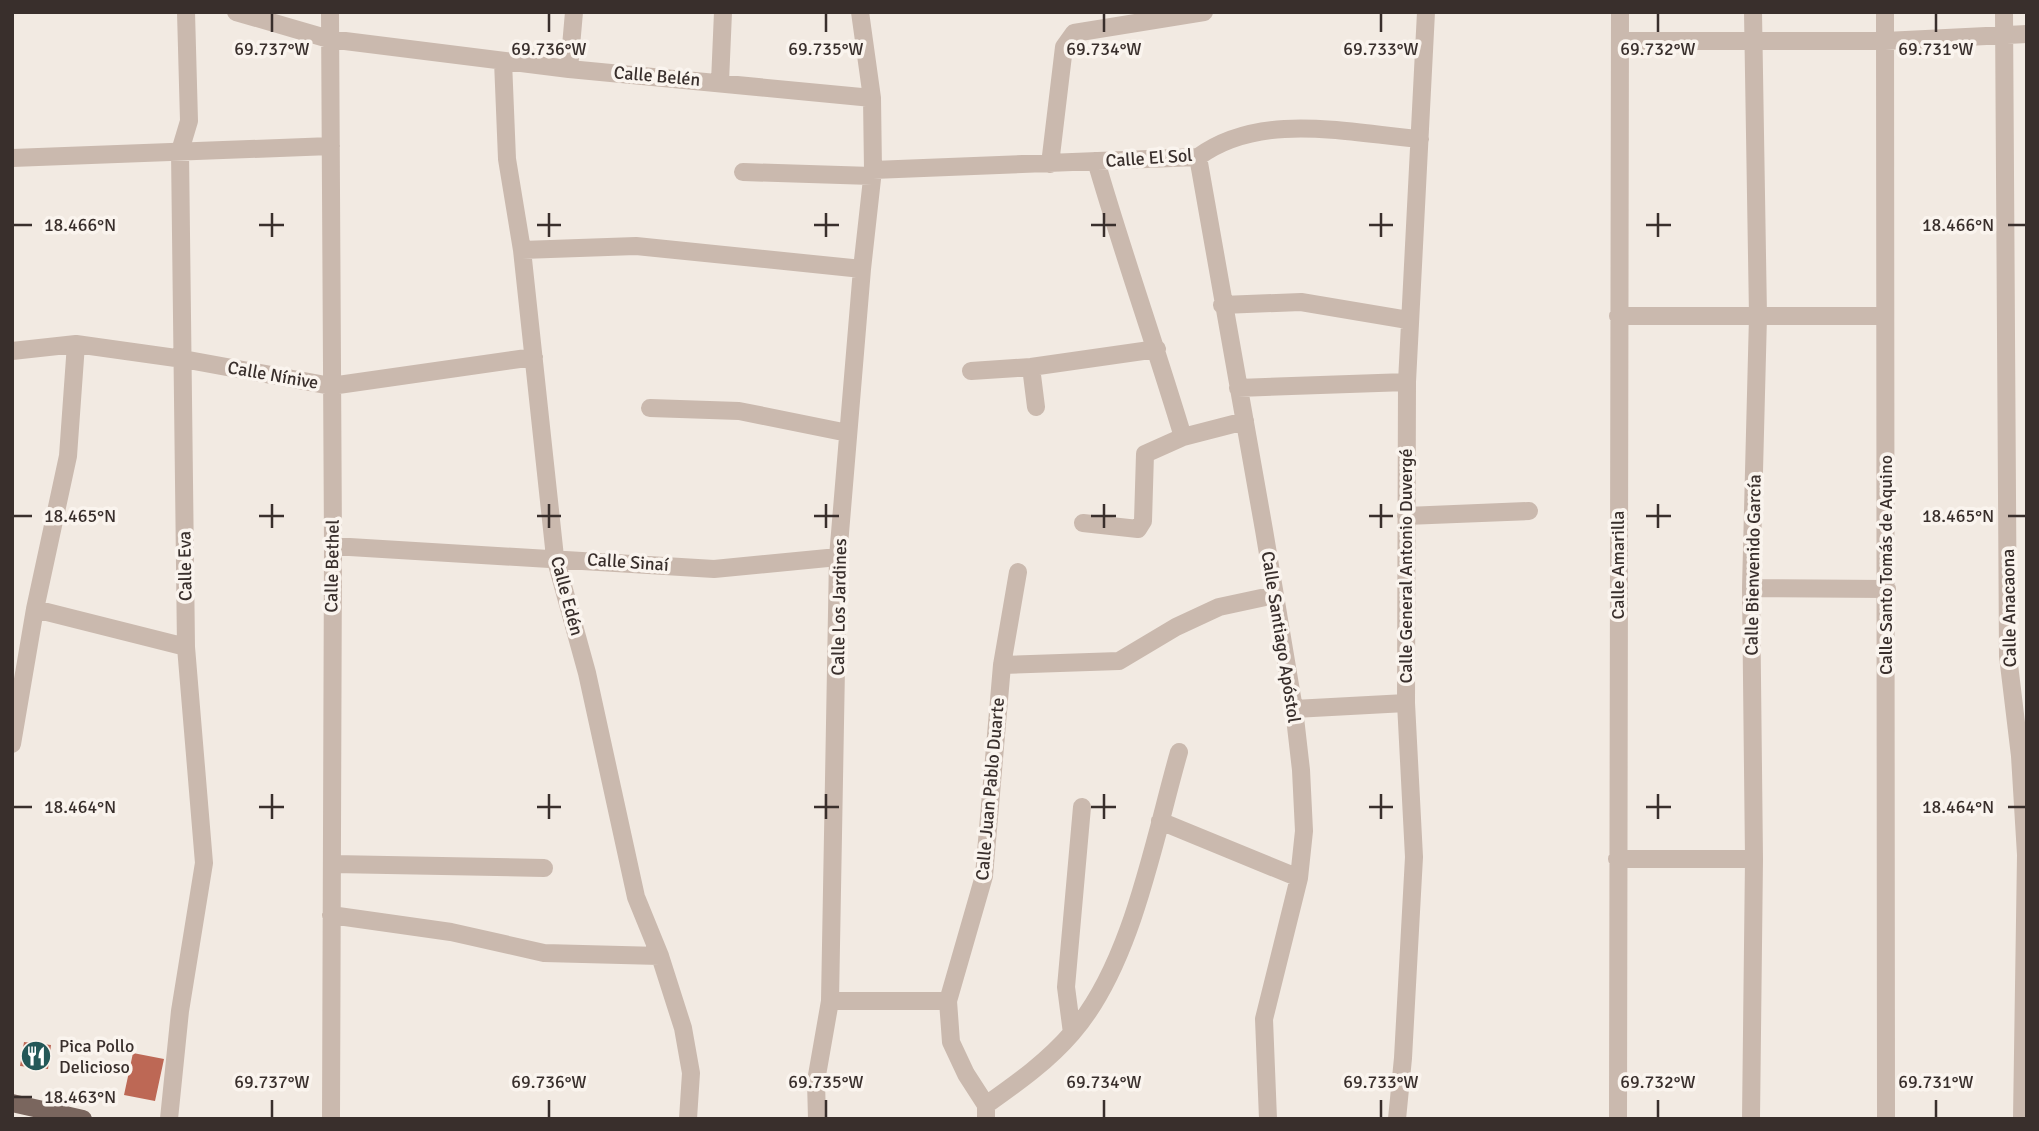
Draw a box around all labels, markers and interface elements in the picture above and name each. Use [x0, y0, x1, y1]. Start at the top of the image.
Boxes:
text: 69.737°W [234, 38, 310, 60]
text: 69.736°W [511, 38, 587, 60]
text: 69.735°W [788, 38, 864, 60]
text: 69.734°W [1066, 38, 1142, 60]
text: 69.733°W [1343, 38, 1419, 60]
text: 69.732°W [1620, 38, 1696, 60]
text: 69.731°W [1898, 38, 1974, 60]
street label: Calle Belén [613, 61, 701, 91]
street label: Calle El Sol [1105, 144, 1193, 172]
text: 18.466°N [44, 214, 116, 236]
text: 18.466°N [1922, 214, 1994, 236]
street label: Calle Nínive [226, 356, 320, 394]
street label: Calle General Antonio Duvergé [1395, 448, 1417, 684]
street label: Calle Santo Tomás de Aquino [1875, 455, 1897, 675]
street label: Calle Bienvenido García [1740, 474, 1766, 656]
text: 18.465°N [44, 505, 116, 527]
text: 18.465°N [1922, 505, 1994, 527]
street label: Calle Amarilla [1607, 511, 1629, 619]
street label: Calle Bethel [320, 519, 344, 613]
street label: Calle Eva [173, 531, 197, 601]
street label: Calle Los Jardines [827, 538, 851, 676]
street label: Calle Sinaí [586, 548, 670, 576]
street label: Calle Anacaona [1997, 548, 2021, 668]
street label: Calle Santiago Apóstol [1257, 549, 1305, 725]
street label: Calle Edén [546, 554, 588, 638]
street label: Calle Juan Pablo Duarte [971, 697, 1009, 881]
text: 18.464°N [44, 796, 116, 818]
text: 18.464°N [1922, 796, 1994, 818]
place label: Pica Pollo Delicioso [59, 1035, 134, 1078]
restaurant icon: Pica Pollo Delicioso [19, 1039, 53, 1073]
text: 69.737°W [234, 1071, 310, 1093]
text: 69.736°W [511, 1071, 587, 1093]
text: 69.735°W [788, 1071, 864, 1093]
text: 69.734°W [1066, 1071, 1142, 1093]
text: 69.733°W [1343, 1071, 1419, 1093]
text: 69.732°W [1620, 1071, 1696, 1093]
text: 69.731°W [1898, 1071, 1974, 1093]
text: 18.463°N [44, 1086, 116, 1108]

